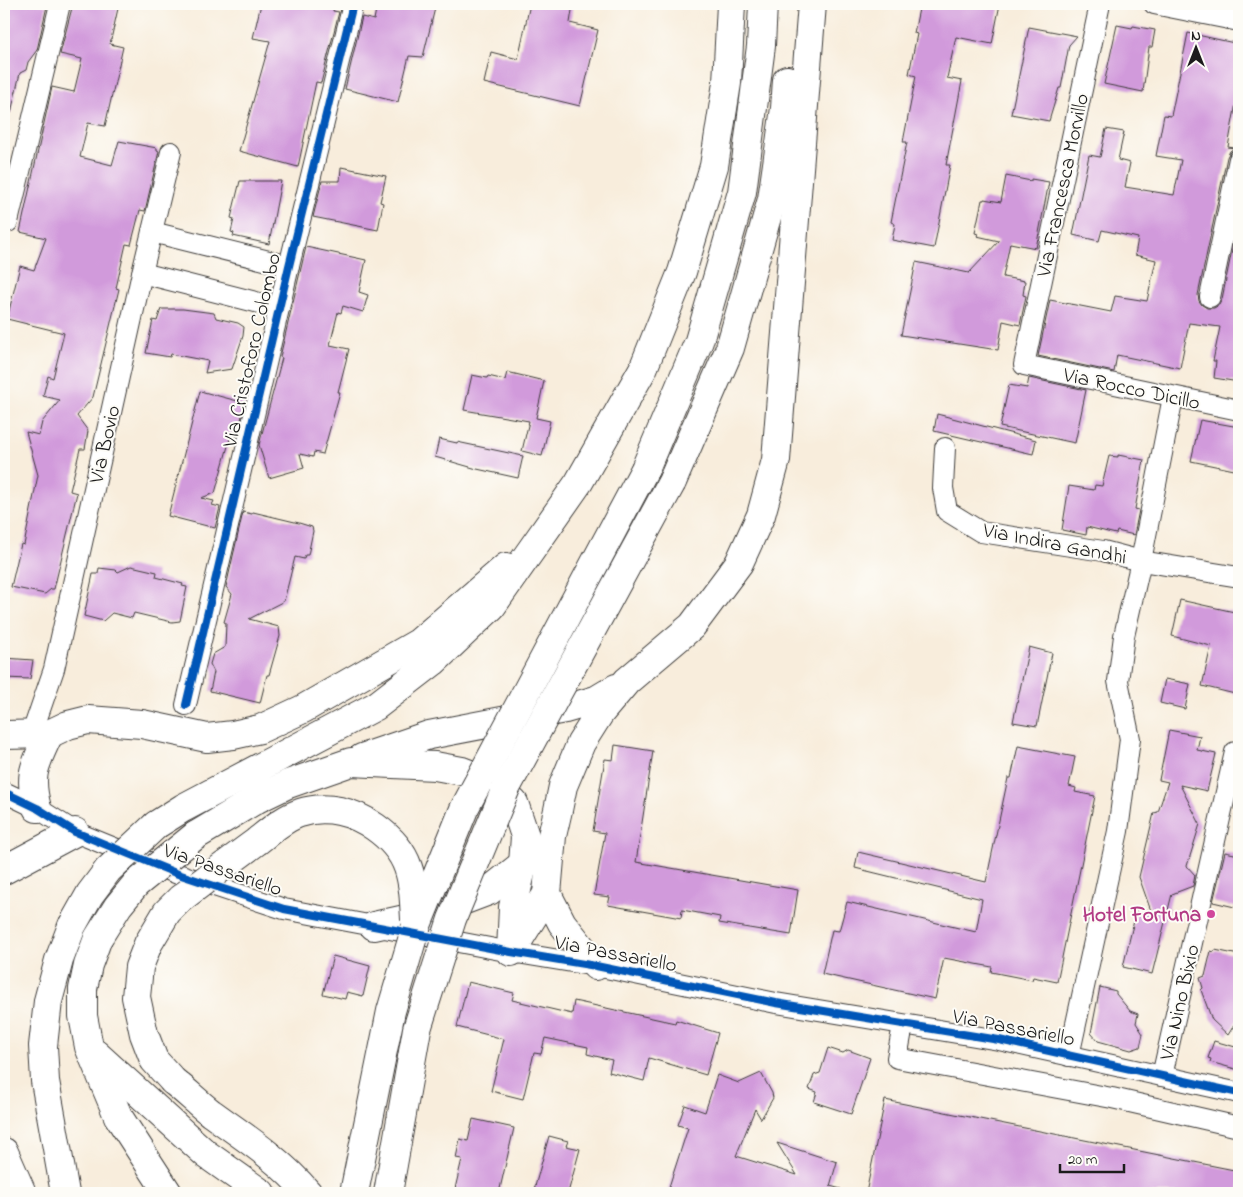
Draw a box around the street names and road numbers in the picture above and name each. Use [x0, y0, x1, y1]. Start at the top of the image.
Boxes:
street label: Via Francesca Morvillo [1030, 91, 1098, 281]
street label: Via Cristoforo Colombo [216, 250, 290, 451]
street label: Via Rocco Dicillo [1060, 361, 1203, 419]
street label: Via Bovio [82, 402, 129, 487]
street label: Via Indira Gandhi [979, 516, 1129, 574]
street label: Via Passariello [158, 836, 286, 905]
street label: Via Passariello [551, 928, 679, 982]
street label: Via Nino Bixio [1153, 942, 1209, 1064]
street label: Via Passariello [949, 1002, 1077, 1056]

